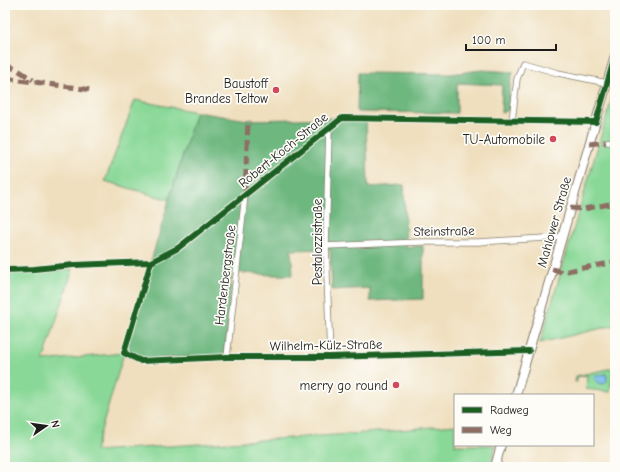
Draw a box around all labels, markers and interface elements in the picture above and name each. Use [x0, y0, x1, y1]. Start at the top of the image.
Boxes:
scale bar [466, 26, 556, 52]
text: 100 m [472, 33, 505, 47]
place label: Baustoff Brandes Teltow [185, 76, 269, 106]
marker: Baustoff Brandes Teltow [271, 85, 281, 95]
street label: Robert-Koch-Straße [235, 109, 331, 191]
place label: TU-Automobile [463, 132, 545, 147]
marker: TU-Automobile [548, 134, 558, 144]
street label: Mahlower Straße [534, 174, 574, 269]
street label: Pestalozzistraße [310, 198, 325, 285]
street label: Steinstraße [413, 223, 475, 239]
street label: Hardenbergstraße [211, 224, 239, 326]
street label: Wilhelm-Külz-Straße [269, 337, 383, 353]
place label: merry go round [300, 378, 388, 393]
marker: merry go round [391, 380, 401, 390]
legend [454, 394, 594, 446]
text: Radweg [490, 403, 529, 417]
north arrow [26, 406, 66, 446]
text: N [48, 419, 62, 429]
text: Weg [490, 423, 512, 437]

